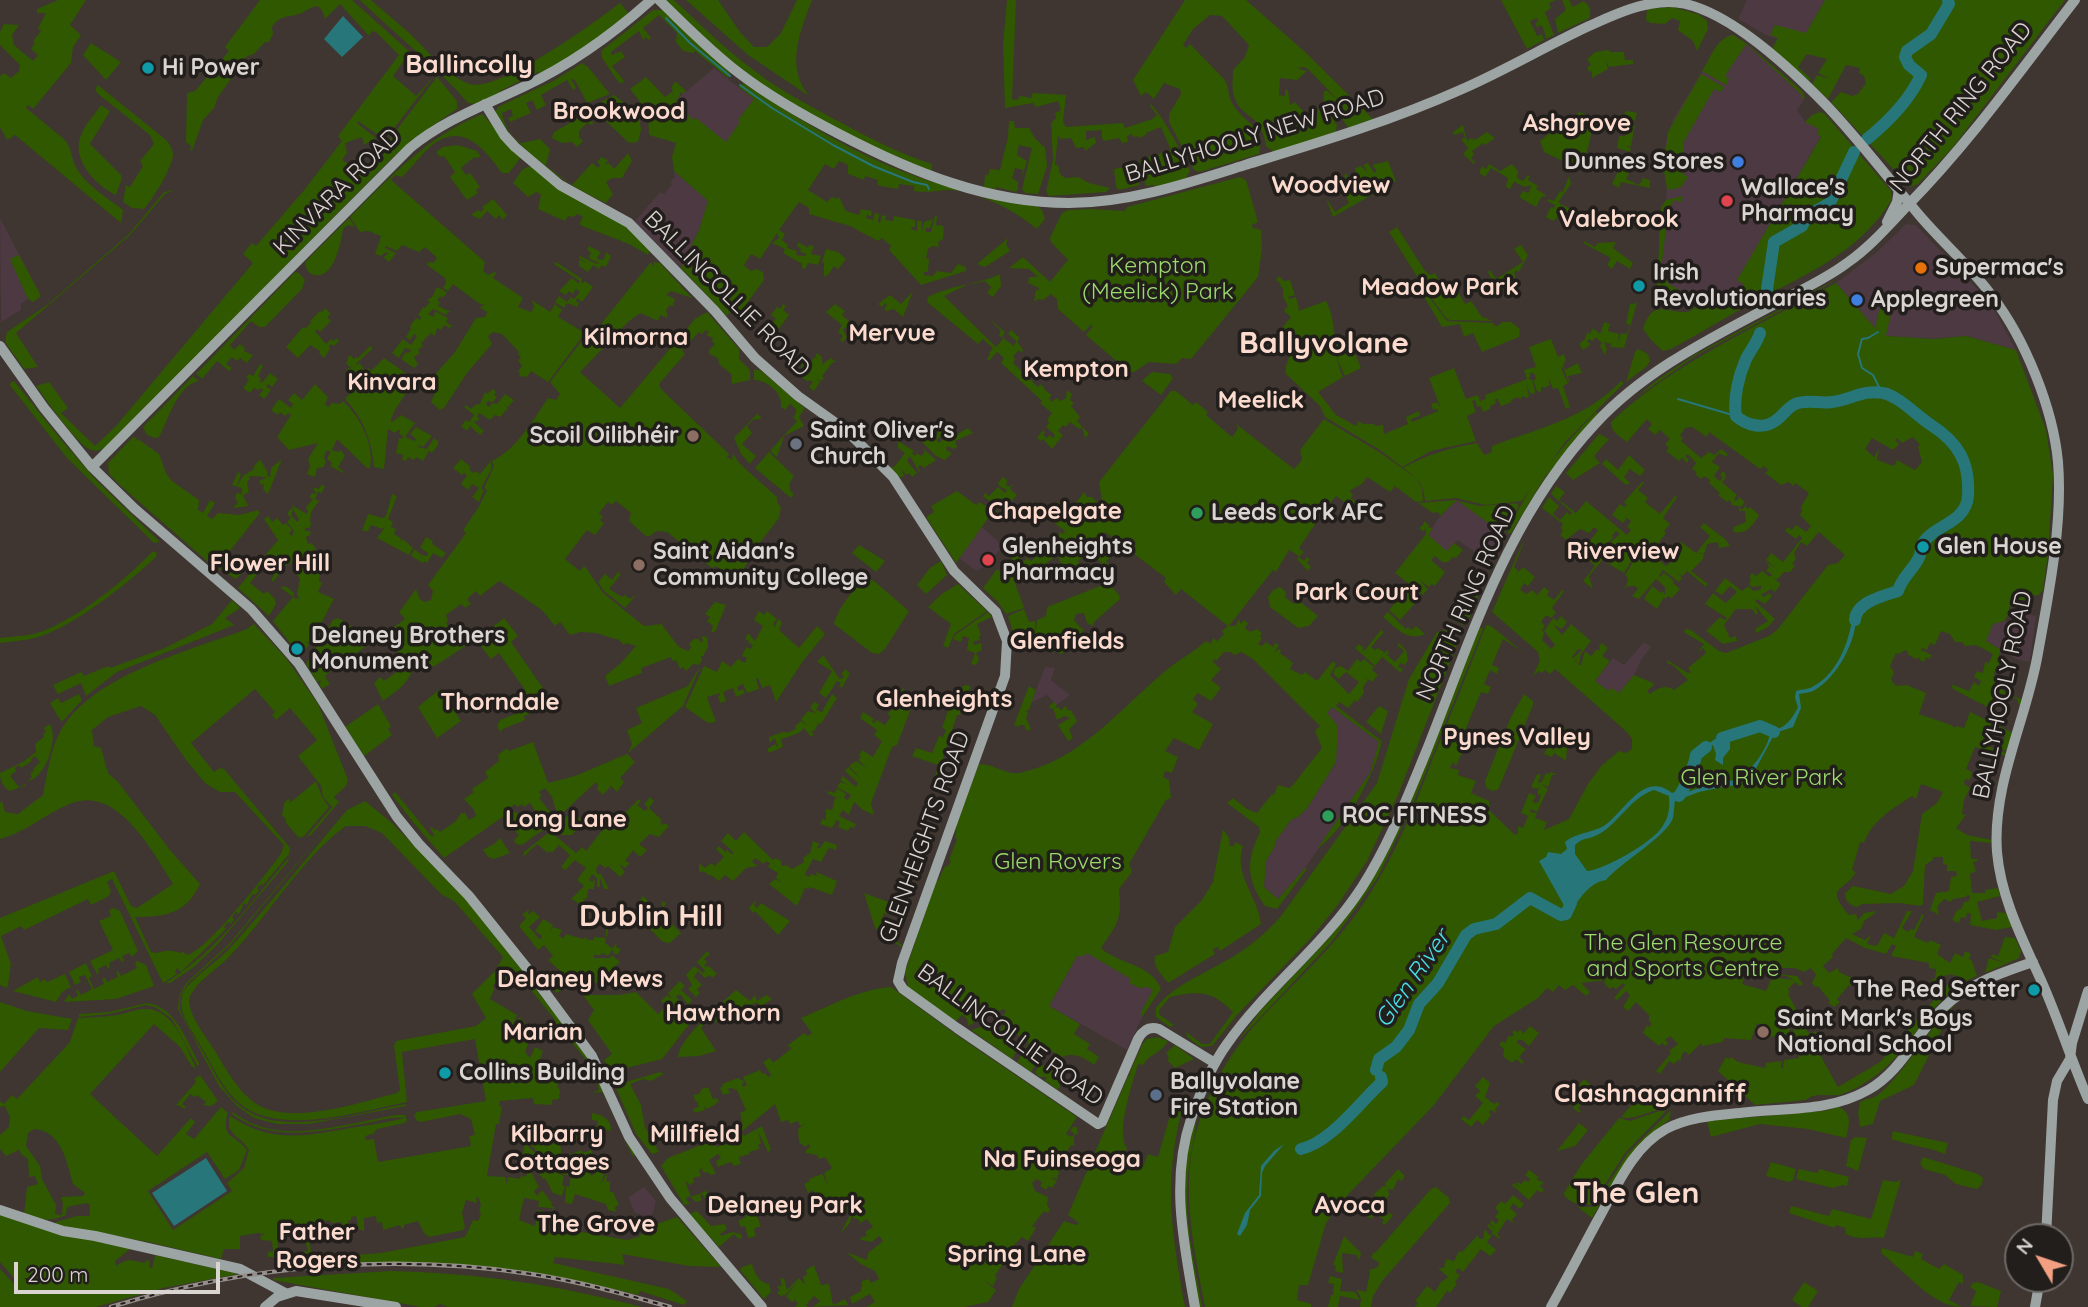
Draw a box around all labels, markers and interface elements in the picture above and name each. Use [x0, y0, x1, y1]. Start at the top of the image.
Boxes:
street label: NORTH RING ROAD [1884, 17, 2038, 197]
district label: Ballincolly [405, 49, 533, 81]
place label: Hi Power [162, 54, 260, 82]
marker: Hi Power [140, 60, 156, 76]
street label: BALLYHOOLY NEW ROAD [1122, 83, 1388, 189]
district label: Brookwood [553, 98, 685, 126]
district label: Ashgrove [1523, 110, 1631, 138]
street label: KINVARA ROAD [268, 123, 406, 261]
place label: Dunnes Stores [1564, 148, 1724, 176]
marker: Dunnes Stores [1730, 154, 1746, 170]
district label: Woodview [1271, 172, 1391, 200]
place label: Wallace's Pharmacy [1741, 174, 1854, 228]
marker: Wallace's Pharmacy [1719, 193, 1735, 209]
street label: BALLINCOLLIE ROAD [638, 205, 816, 383]
district label: Valebrook [1559, 206, 1679, 234]
park label: Kempton (Meelick) Park [1082, 252, 1234, 306]
place label: Supermac's [1935, 254, 2064, 282]
place label: Irish Revolutionaries [1653, 259, 1826, 313]
marker: Supermac's [1913, 260, 1929, 276]
district label: Meadow Park [1361, 274, 1519, 302]
marker: Irish Revolutionaries [1631, 278, 1647, 294]
place label: Applegreen [1871, 286, 1999, 314]
marker: Applegreen [1849, 292, 1865, 308]
district label: Mervue [848, 320, 936, 348]
district label: Kilmorna [584, 324, 688, 352]
district label: Ballyvolane [1239, 326, 1409, 362]
district label: Kempton [1023, 356, 1129, 384]
district label: Kinvara [347, 369, 437, 397]
district label: Meelick [1218, 387, 1304, 415]
place label: Saint Oliver's Church [810, 417, 955, 471]
place label: Scoil Oilibhéir [529, 422, 679, 450]
marker: Scoil Oilibhéir [685, 428, 701, 444]
marker: Saint Oliver's Church [788, 436, 804, 452]
district label: Chapelgate [988, 498, 1122, 526]
place label: Leeds Cork AFC [1211, 499, 1383, 527]
street label: NORTH RING ROAD [1411, 501, 1521, 705]
marker: Leeds Cork AFC [1189, 505, 1205, 521]
place label: Glenheights Pharmacy [1002, 533, 1133, 587]
place label: Glen House [1937, 533, 2062, 561]
place label: Saint Aidan's Community College [653, 538, 868, 592]
district label: Riverview [1566, 538, 1680, 566]
marker: Glen House [1915, 539, 1931, 555]
district label: Flower Hill [210, 550, 330, 578]
marker: Glenheights Pharmacy [980, 552, 996, 568]
marker: Saint Aidan's Community College [631, 557, 647, 573]
district label: Park Court [1295, 579, 1419, 607]
street label: BALLYHOOLY ROAD [1967, 589, 2039, 801]
place label: Delaney Brothers Monument [311, 622, 505, 676]
district label: Glenfields [1010, 628, 1124, 656]
marker: Delaney Brothers Monument [289, 641, 305, 657]
district label: Glenheights [876, 686, 1012, 714]
district label: Thorndale [440, 689, 560, 717]
district label: Pynes Valley [1443, 724, 1591, 752]
street label: GLENHEIGHTS ROAD [874, 727, 976, 947]
park label: Glen River Park [1681, 764, 1843, 792]
place label: ROC FITNESS [1342, 802, 1487, 830]
district label: Long Lane [505, 806, 627, 834]
marker: ROC FITNESS [1320, 808, 1336, 824]
park label: Glen Rovers [994, 848, 1122, 876]
district label: Dublin Hill [579, 899, 723, 935]
water label: Glen River [1369, 925, 1457, 1033]
park label: The Glen Resource and Sports Centre [1583, 929, 1783, 983]
street label: BALLINCOLLIE ROAD [912, 958, 1108, 1112]
district label: Delaney Mews [497, 966, 663, 994]
place label: The Red Setter [1852, 976, 2020, 1004]
marker: The Red Setter [2026, 982, 2042, 998]
district label: Hawthorn [665, 1000, 781, 1028]
place label: Saint Mark's Boys National School [1777, 1005, 1973, 1059]
district label: Marian [503, 1019, 583, 1047]
marker: Saint Mark's Boys National School [1755, 1024, 1771, 1040]
place label: Collins Building [459, 1059, 625, 1087]
marker: Collins Building [437, 1065, 453, 1081]
place label: Ballyvolane Fire Station [1170, 1068, 1300, 1122]
district label: Clashnaganniff [1554, 1078, 1746, 1110]
marker: Ballyvolane Fire Station [1148, 1087, 1164, 1103]
district label: Kilbarry Cottages [504, 1121, 610, 1177]
district label: Millfield [650, 1121, 740, 1149]
district label: Na Fuinseoga [983, 1146, 1141, 1174]
district label: The Glen [1573, 1176, 1699, 1212]
district label: Delaney Park [707, 1192, 863, 1220]
district label: Avoca [1315, 1192, 1385, 1220]
district label: The Grove [537, 1211, 655, 1239]
district label: Father Rogers [276, 1219, 358, 1275]
north arrow [2004, 1223, 2074, 1293]
text: N [2011, 1233, 2038, 1259]
district label: Spring Lane [948, 1241, 1086, 1269]
scale bar [18, 1248, 224, 1292]
text: 200 m [27, 1261, 89, 1287]

